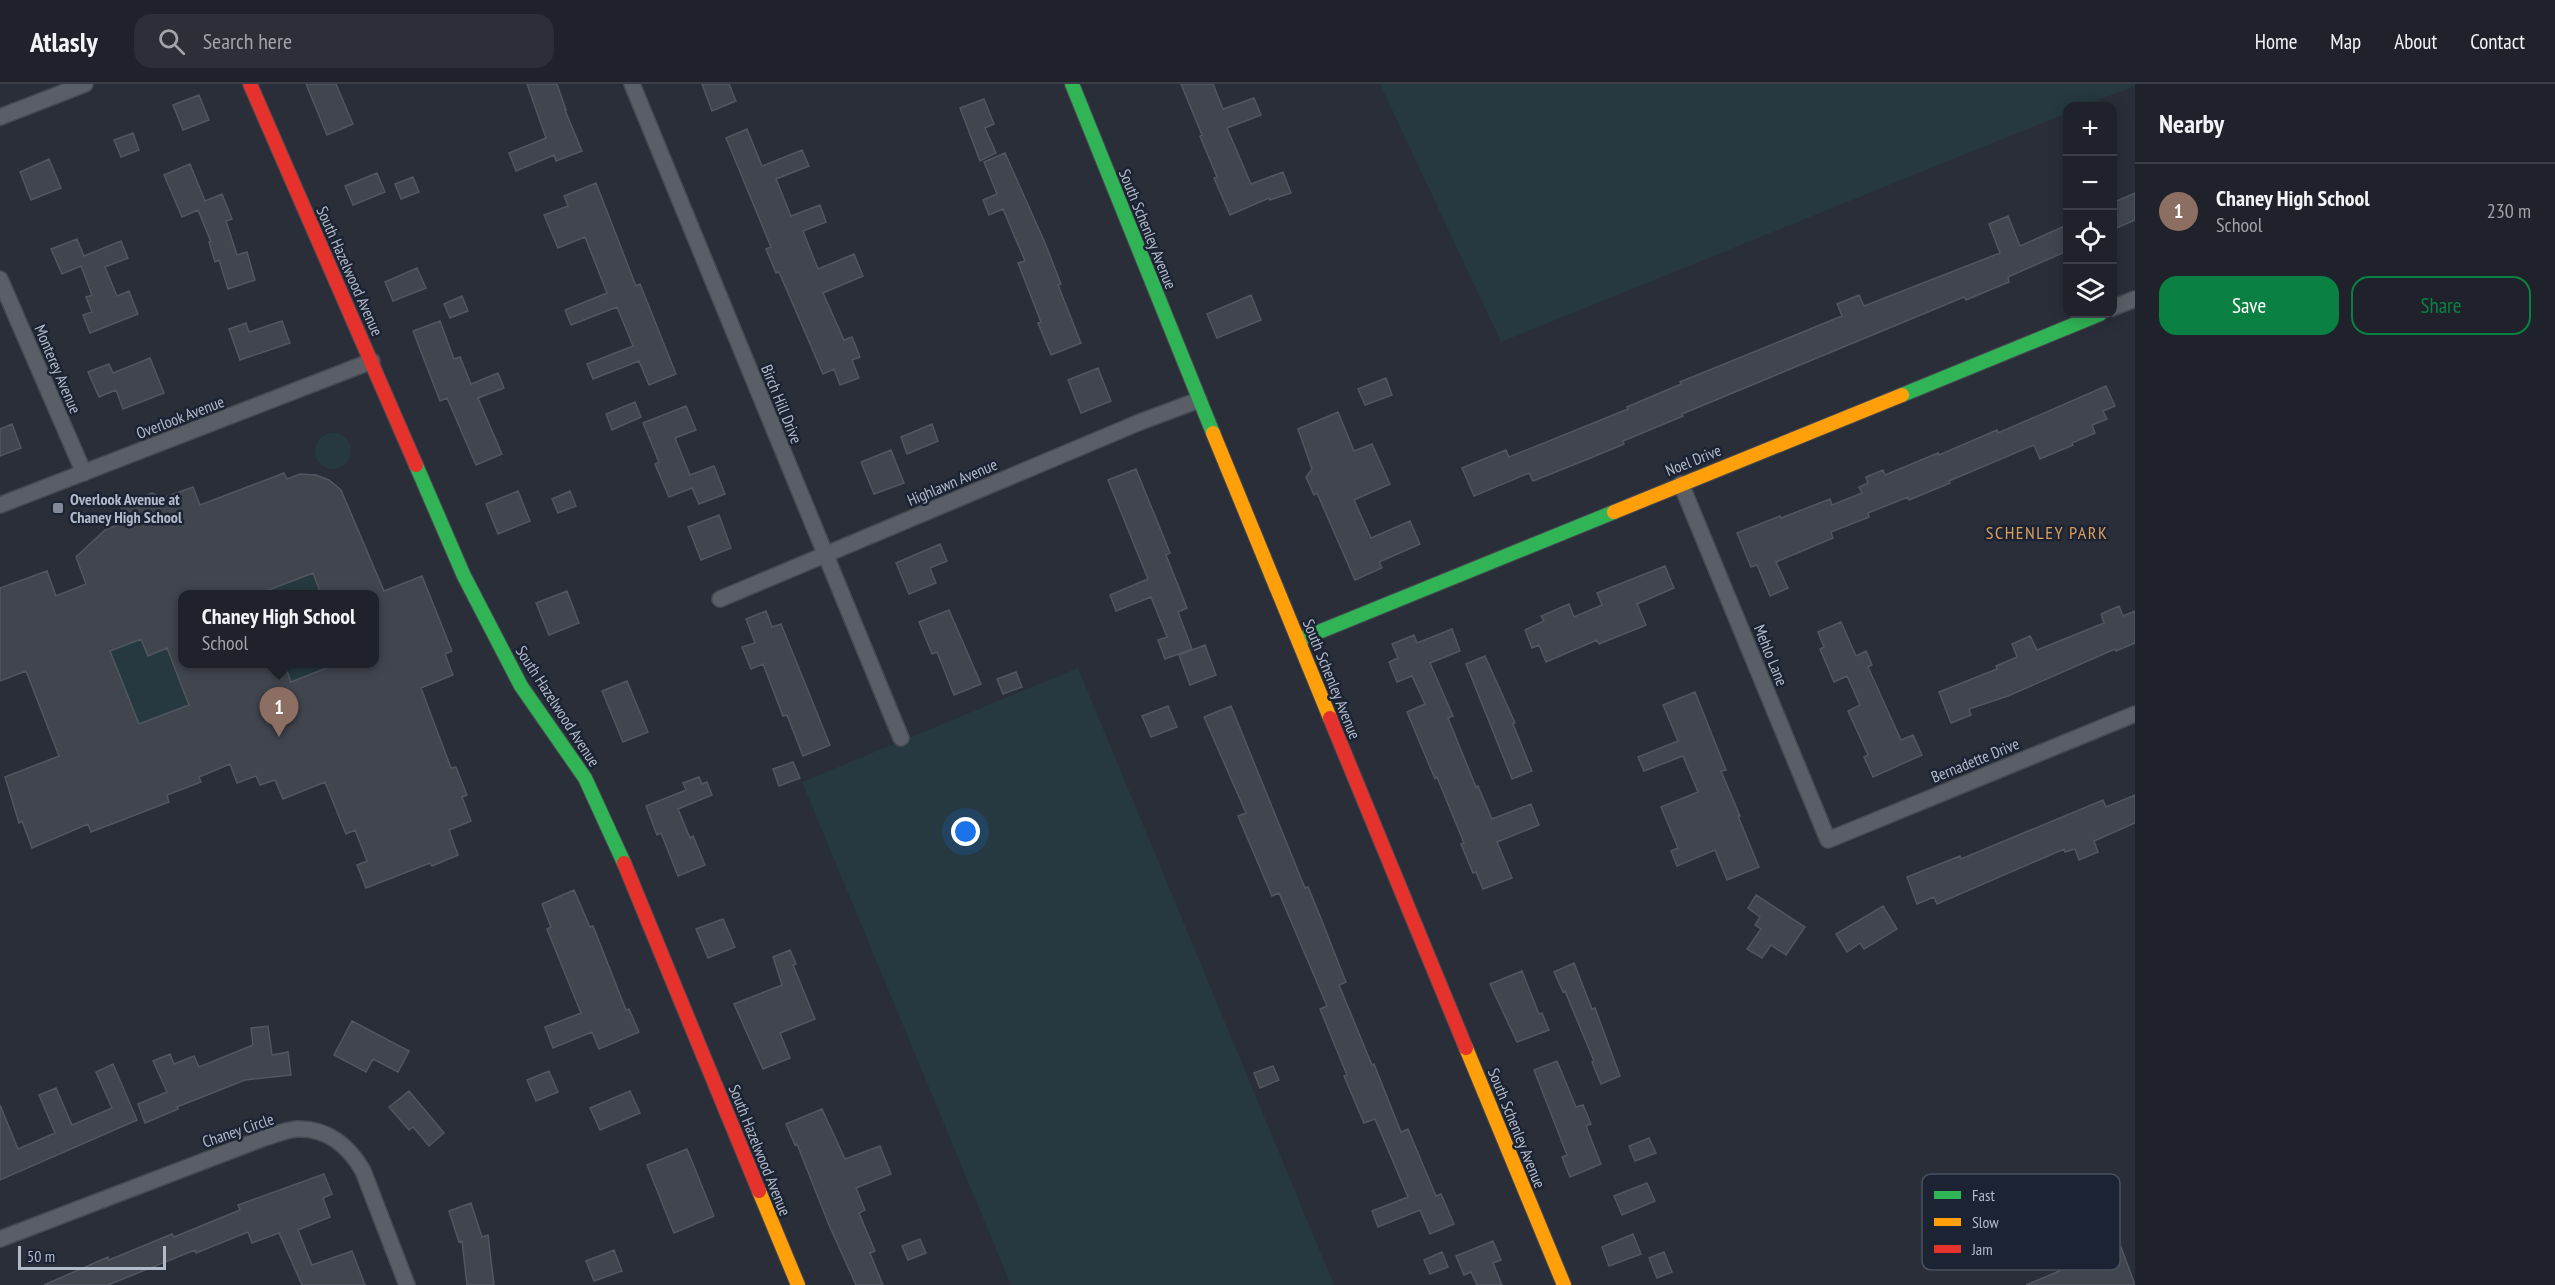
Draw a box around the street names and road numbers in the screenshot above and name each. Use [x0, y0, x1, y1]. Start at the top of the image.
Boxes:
street label: South Schenley Avenue [1115, 166, 1181, 292]
street label: South Hazelwood Avenue [312, 203, 388, 339]
street label: Monterey Avenue [30, 321, 86, 417]
street label: Birch Hill Drive [757, 362, 807, 446]
street label: Overlook Avenue [133, 391, 227, 443]
street label: Noel Drive [1662, 440, 1724, 480]
street label: Highlawn Avenue [904, 454, 1000, 510]
street label: South Schenley Avenue [1299, 616, 1365, 742]
street label: Mehlo Lane [1750, 621, 1792, 689]
street label: South Hazelwood Avenue [512, 642, 604, 770]
street label: Bernadette Drive [1928, 733, 2022, 787]
street label: South Schenley Avenue [1484, 1065, 1550, 1191]
street label: South Hazelwood Avenue [725, 1081, 795, 1219]
street label: Chaney Circle [200, 1108, 276, 1152]

